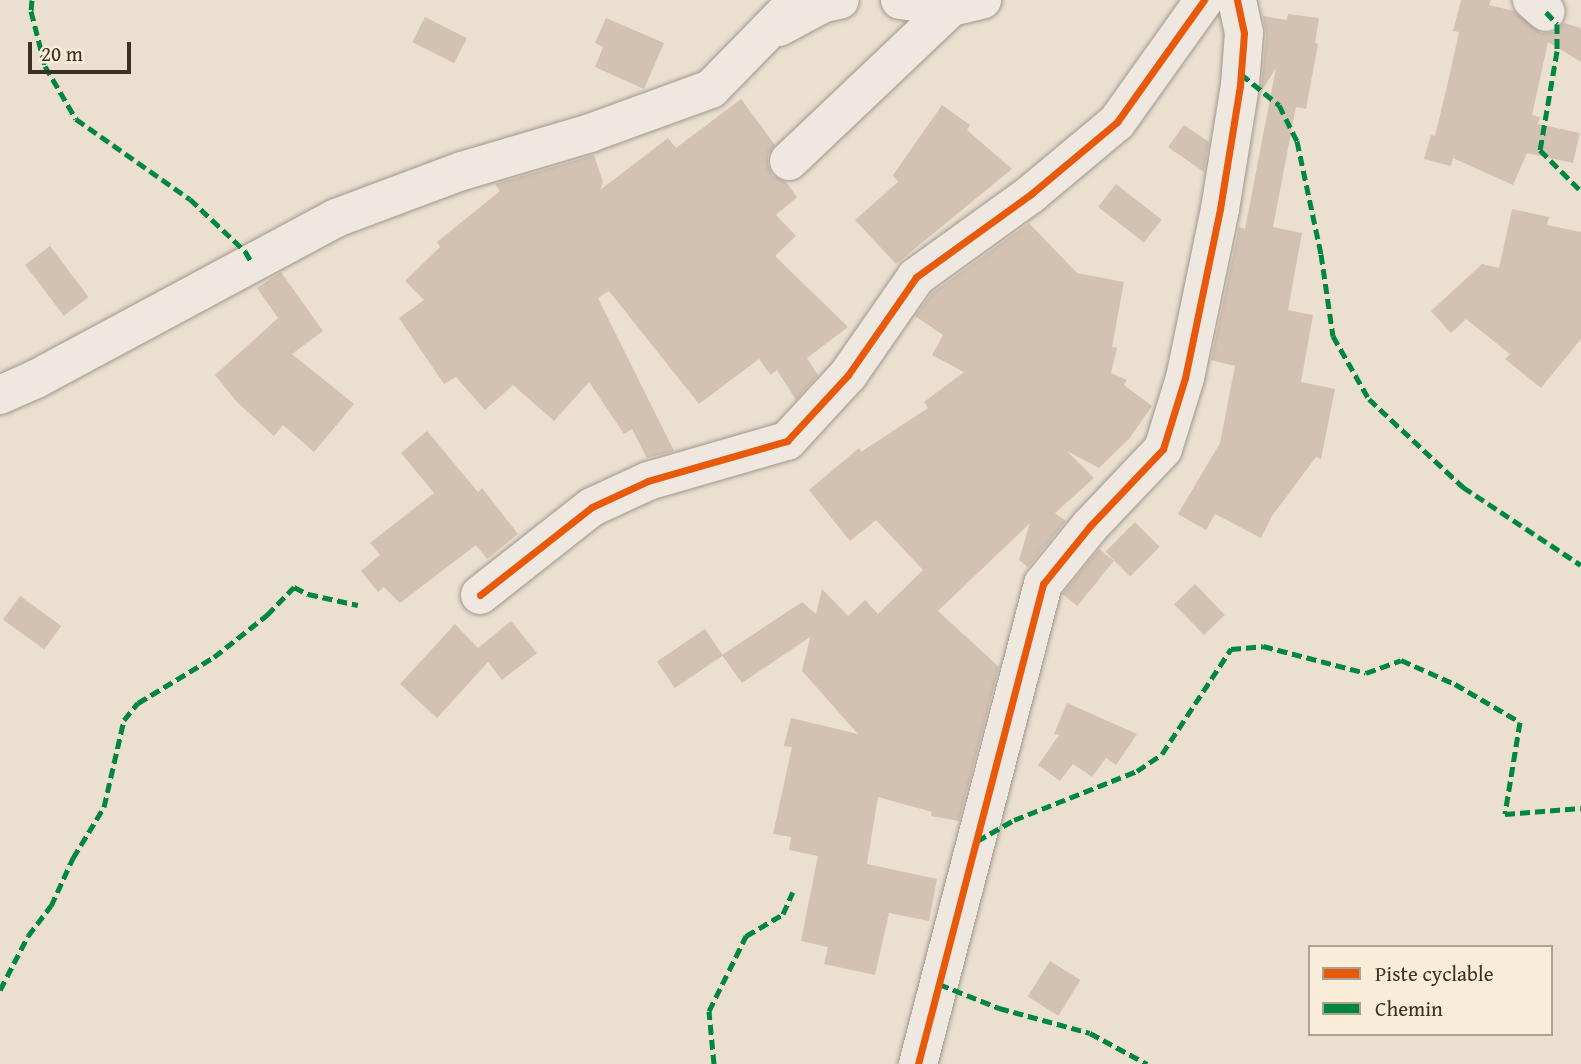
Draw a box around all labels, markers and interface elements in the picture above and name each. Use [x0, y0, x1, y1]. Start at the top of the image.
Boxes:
scale bar [32, 28, 135, 72]
text: 20 m [41, 38, 83, 69]
legend [1308, 945, 1553, 1036]
text: Piste cyclable [1375, 958, 1494, 989]
text: Chemin [1375, 993, 1443, 1024]

